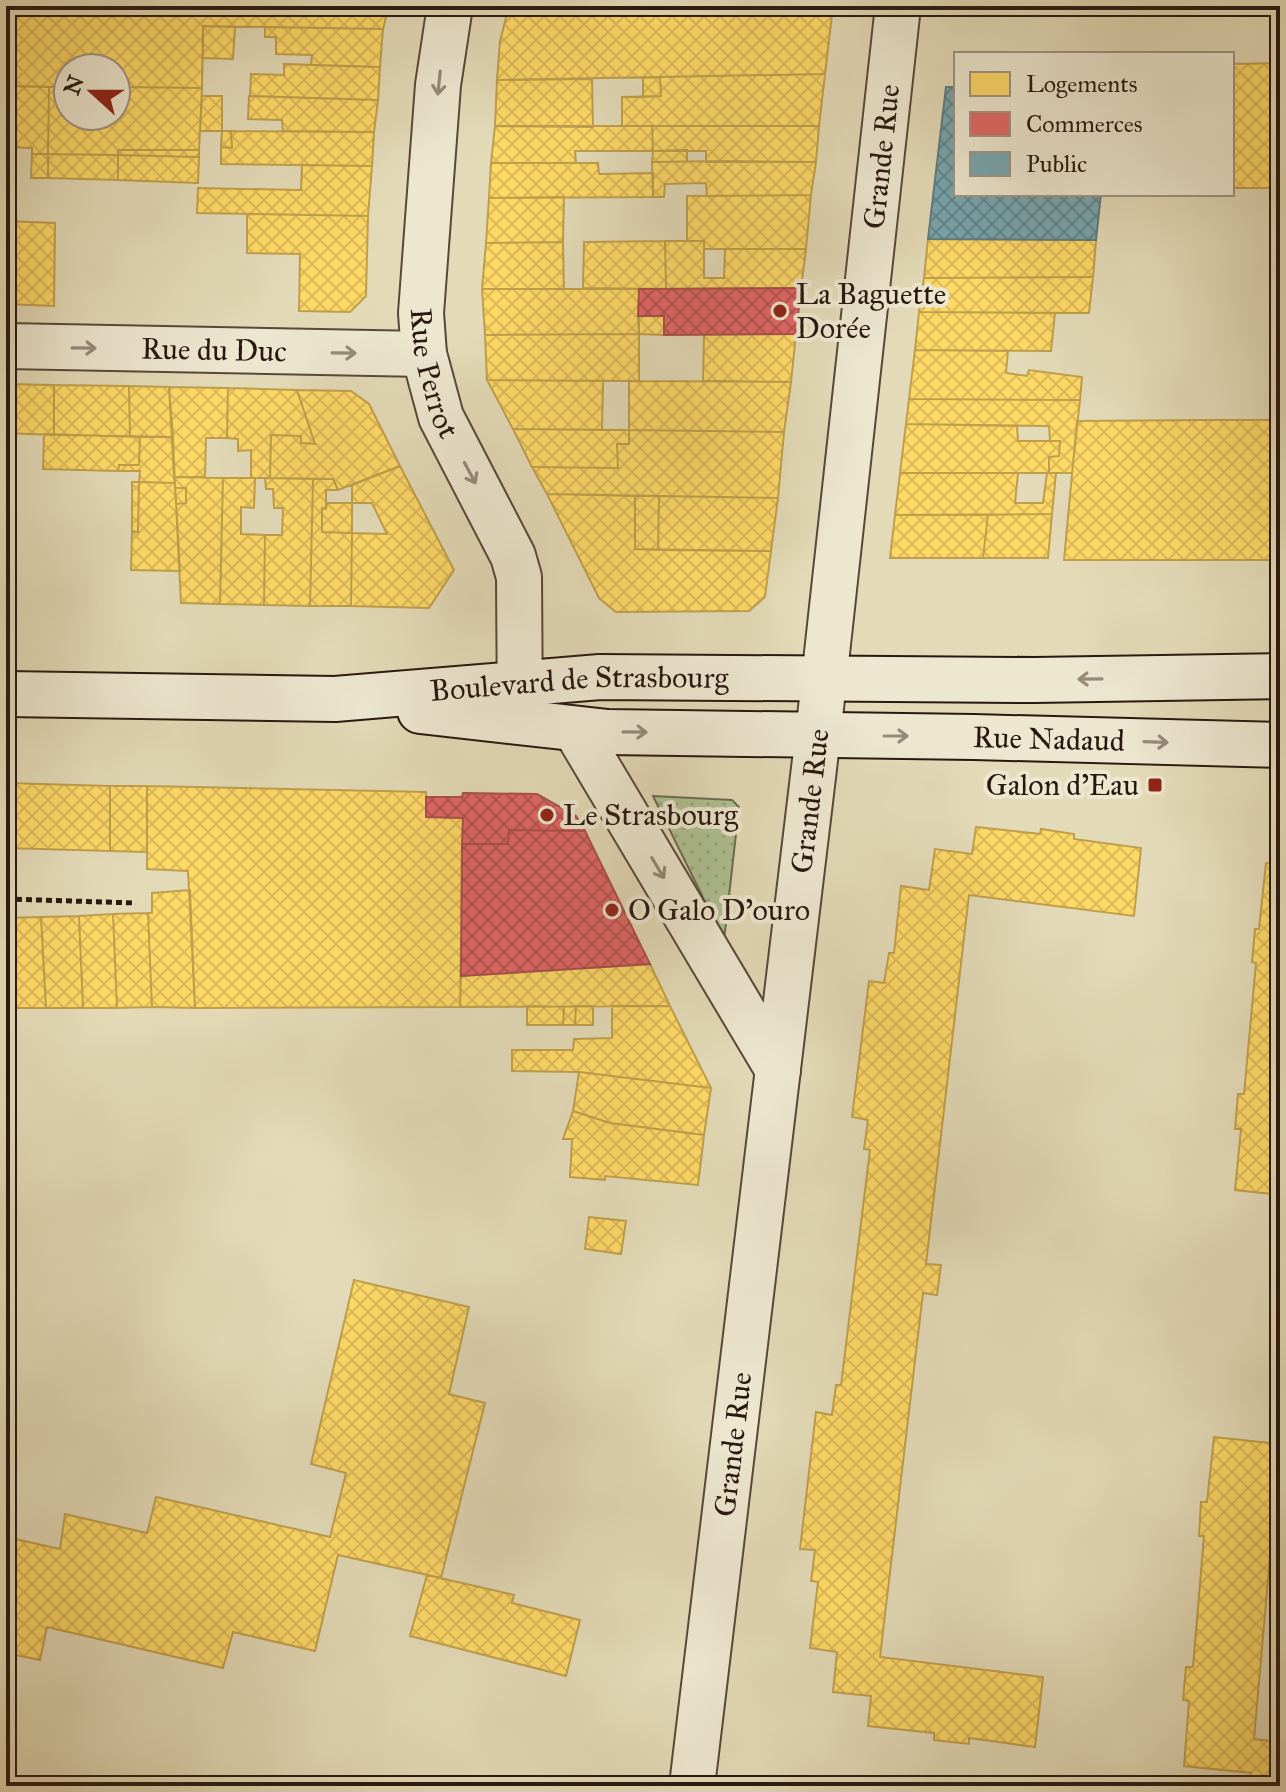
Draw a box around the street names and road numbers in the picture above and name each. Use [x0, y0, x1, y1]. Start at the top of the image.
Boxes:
street label: Grande Rue [856, 82, 907, 231]
street label: Rue Perrot [403, 307, 467, 445]
street label: Rue du Duc [141, 331, 287, 369]
street label: Boulevard de Strasbourg [429, 659, 730, 709]
street label: Rue Nadaud [972, 719, 1125, 759]
street label: Grande Rue [783, 727, 837, 875]
street label: Grande Rue [706, 1370, 759, 1519]

